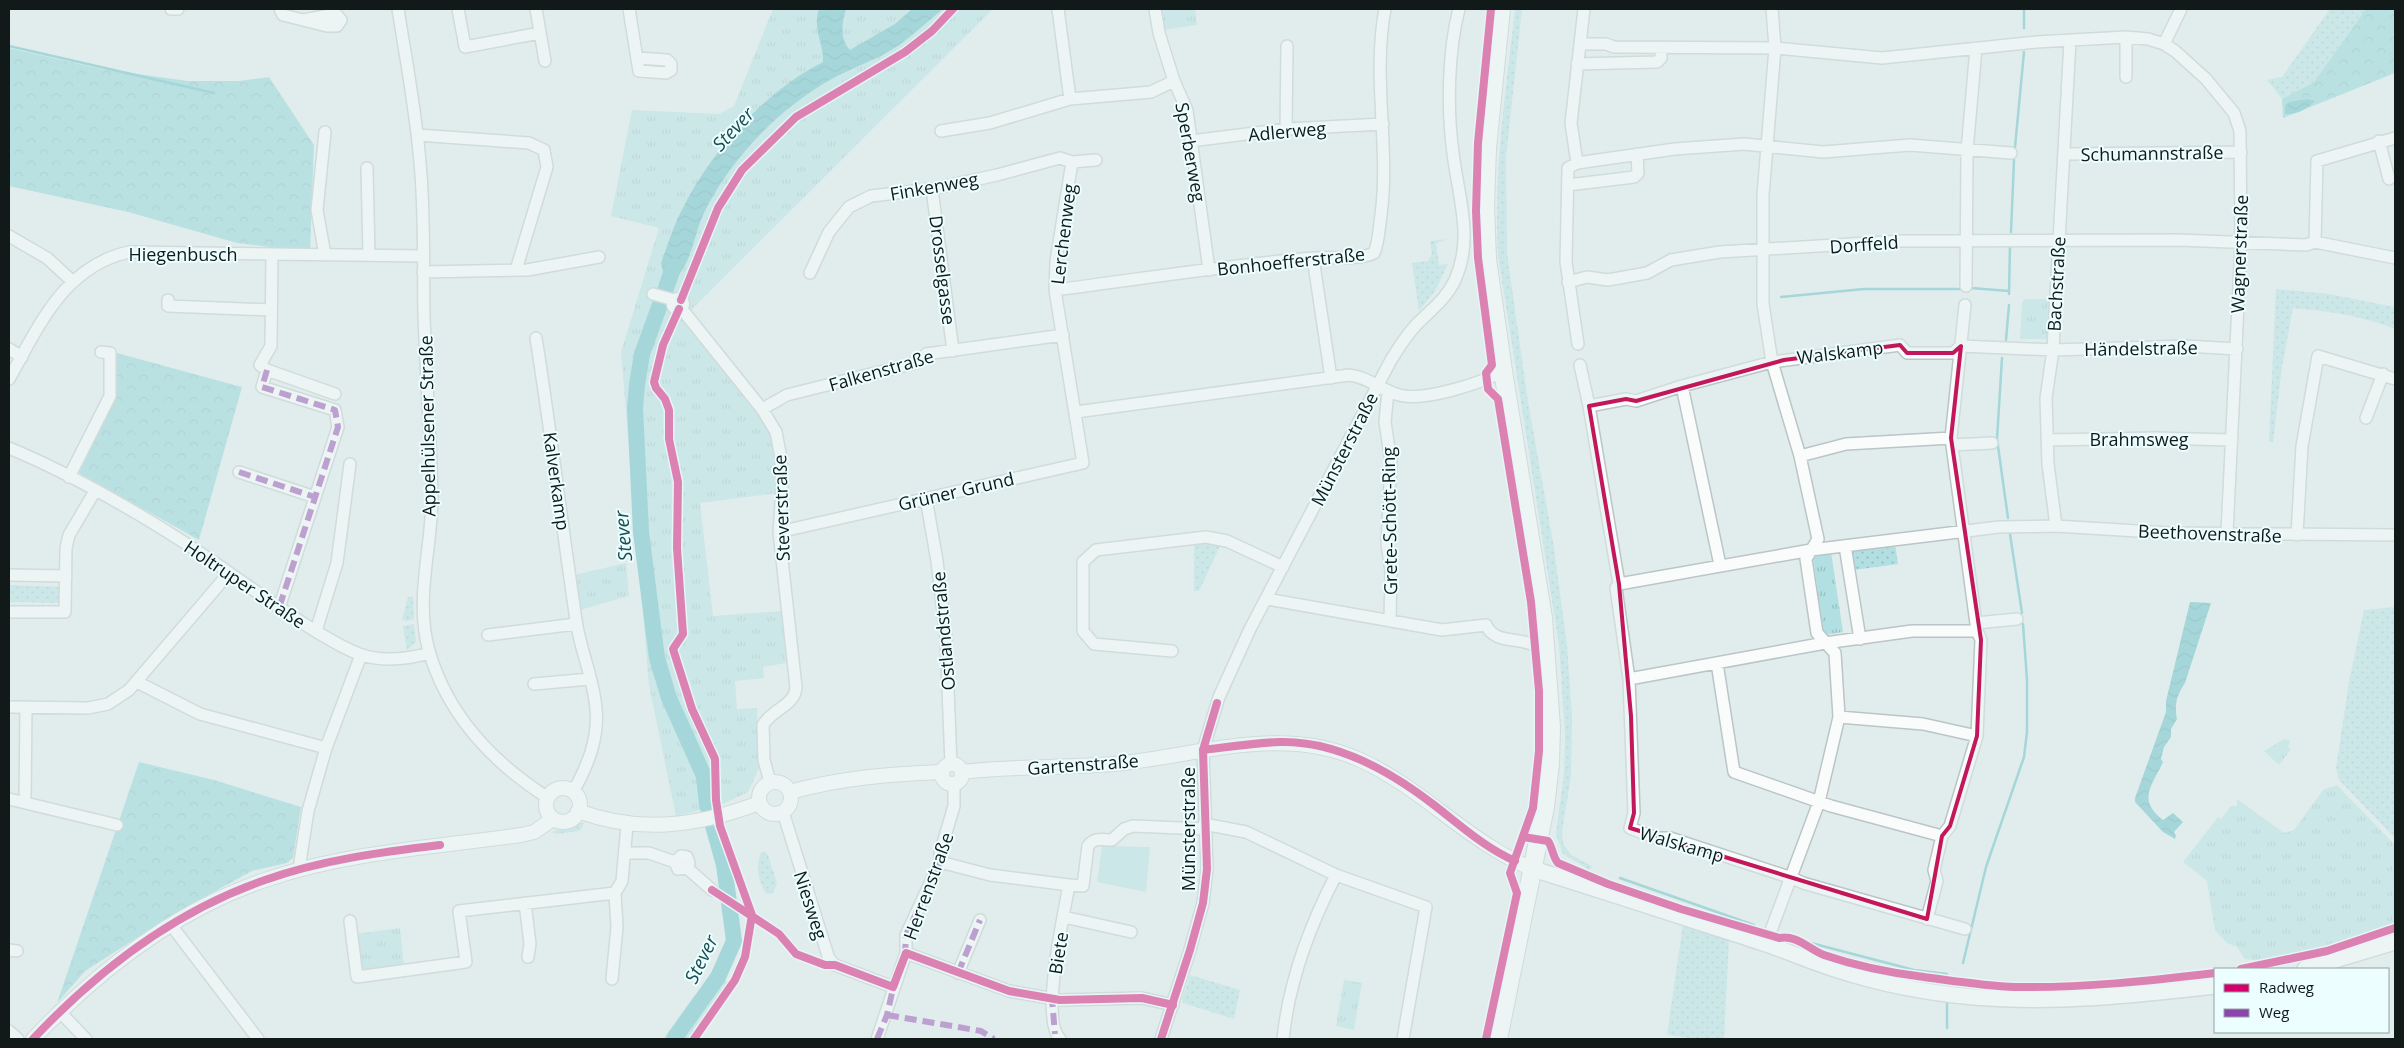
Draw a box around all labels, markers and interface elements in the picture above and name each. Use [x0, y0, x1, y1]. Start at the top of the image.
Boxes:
water label: Stever [706, 100, 761, 157]
street label: Sperberweg [1170, 100, 1212, 204]
street label: Adlerweg [1247, 116, 1327, 146]
street label: Schumannstraße [2080, 140, 2224, 166]
street label: Finkenweg [888, 166, 980, 206]
street label: Lerchenweg [1045, 182, 1081, 286]
street label: Wagnerstraße [2225, 194, 2253, 314]
street label: Drosselgasse [924, 214, 962, 326]
street label: Dorffeld [1829, 230, 1899, 258]
street label: Bachstraße [2042, 236, 2070, 332]
street label: Bonhoefferstraße [1216, 241, 1366, 281]
street label: Hiegenbusch [128, 242, 238, 266]
street label: Appelhülsener Straße [413, 335, 441, 517]
street label: Walskamp [1795, 335, 1885, 369]
street label: Händelstraße [2084, 335, 2198, 361]
street label: Falkenstraße [826, 344, 936, 396]
street label: Münsterstraße [1305, 388, 1383, 510]
street label: Brahmsweg [2089, 427, 2189, 451]
street label: Kalverkamp [538, 430, 576, 532]
street label: Grete-Schött-Ring [1376, 446, 1402, 595]
street label: Steverstraße [767, 454, 795, 562]
street label: Grüner Grund [896, 466, 1016, 516]
water label: Stever [608, 508, 638, 563]
street label: Beethovenstraße [2138, 518, 2282, 548]
street label: Holtruper Straße [180, 534, 310, 634]
street label: Ostlandstraße [926, 571, 960, 691]
street label: Gartenstraße [1026, 748, 1140, 780]
street label: Münsterstraße [1176, 767, 1200, 891]
street label: Walskamp [1637, 820, 1727, 868]
street label: Herrenstraße [897, 829, 959, 943]
street label: Niesweg [789, 868, 833, 942]
water label: Stever [678, 929, 725, 988]
street label: Biete [1043, 930, 1073, 976]
legend [2214, 968, 2389, 1033]
text: Radweg [2259, 977, 2314, 997]
text: Weg [2259, 1002, 2289, 1022]

